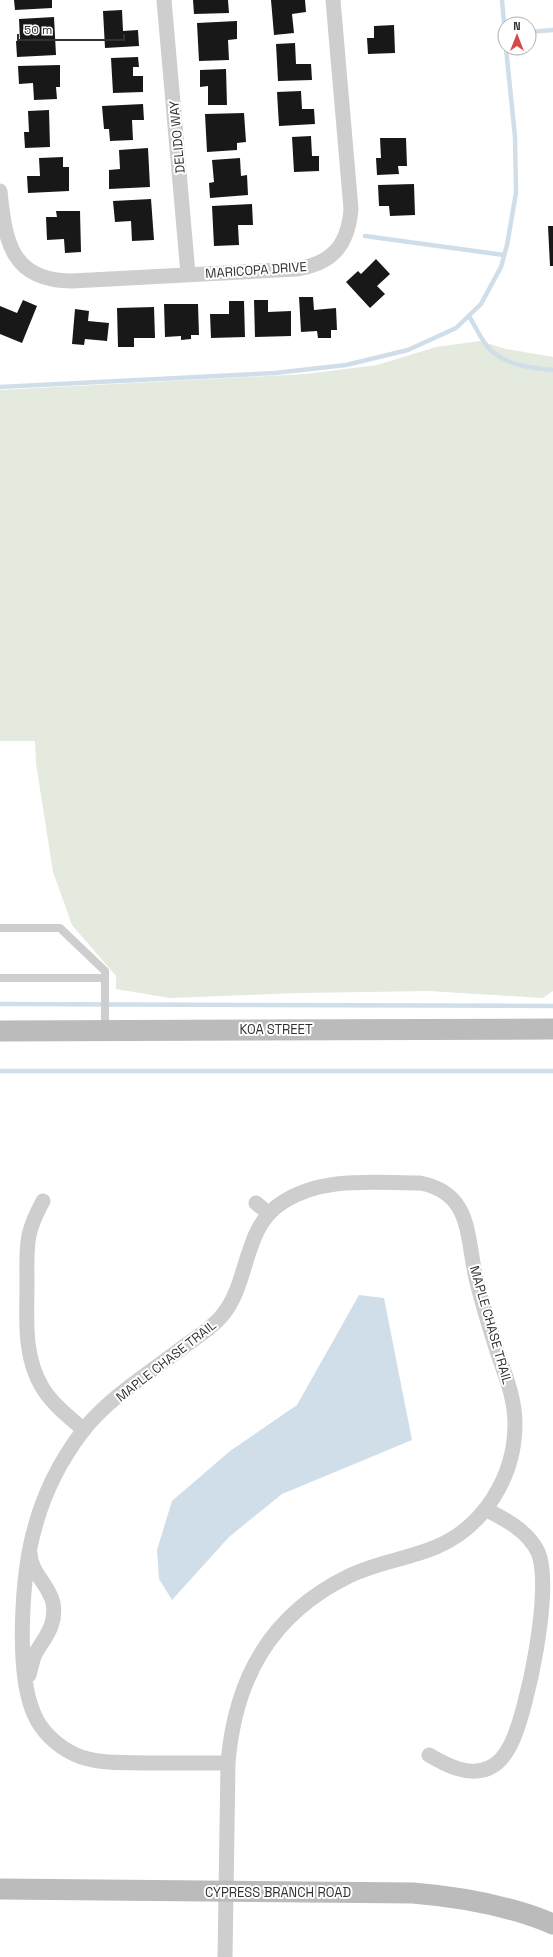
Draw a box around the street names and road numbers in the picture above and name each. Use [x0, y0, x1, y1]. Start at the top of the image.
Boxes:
street label: DELIDO WAY [165, 100, 189, 174]
street label: MARICOPA DRIVE [205, 258, 307, 282]
street label: KOA STREET [239, 1021, 313, 1038]
street label: MAPLE CHASE TRAIL [466, 1264, 516, 1386]
street label: MAPLE CHASE TRAIL [112, 1317, 220, 1405]
street label: CYPRESS BRANCH ROAD [205, 1884, 351, 1901]

